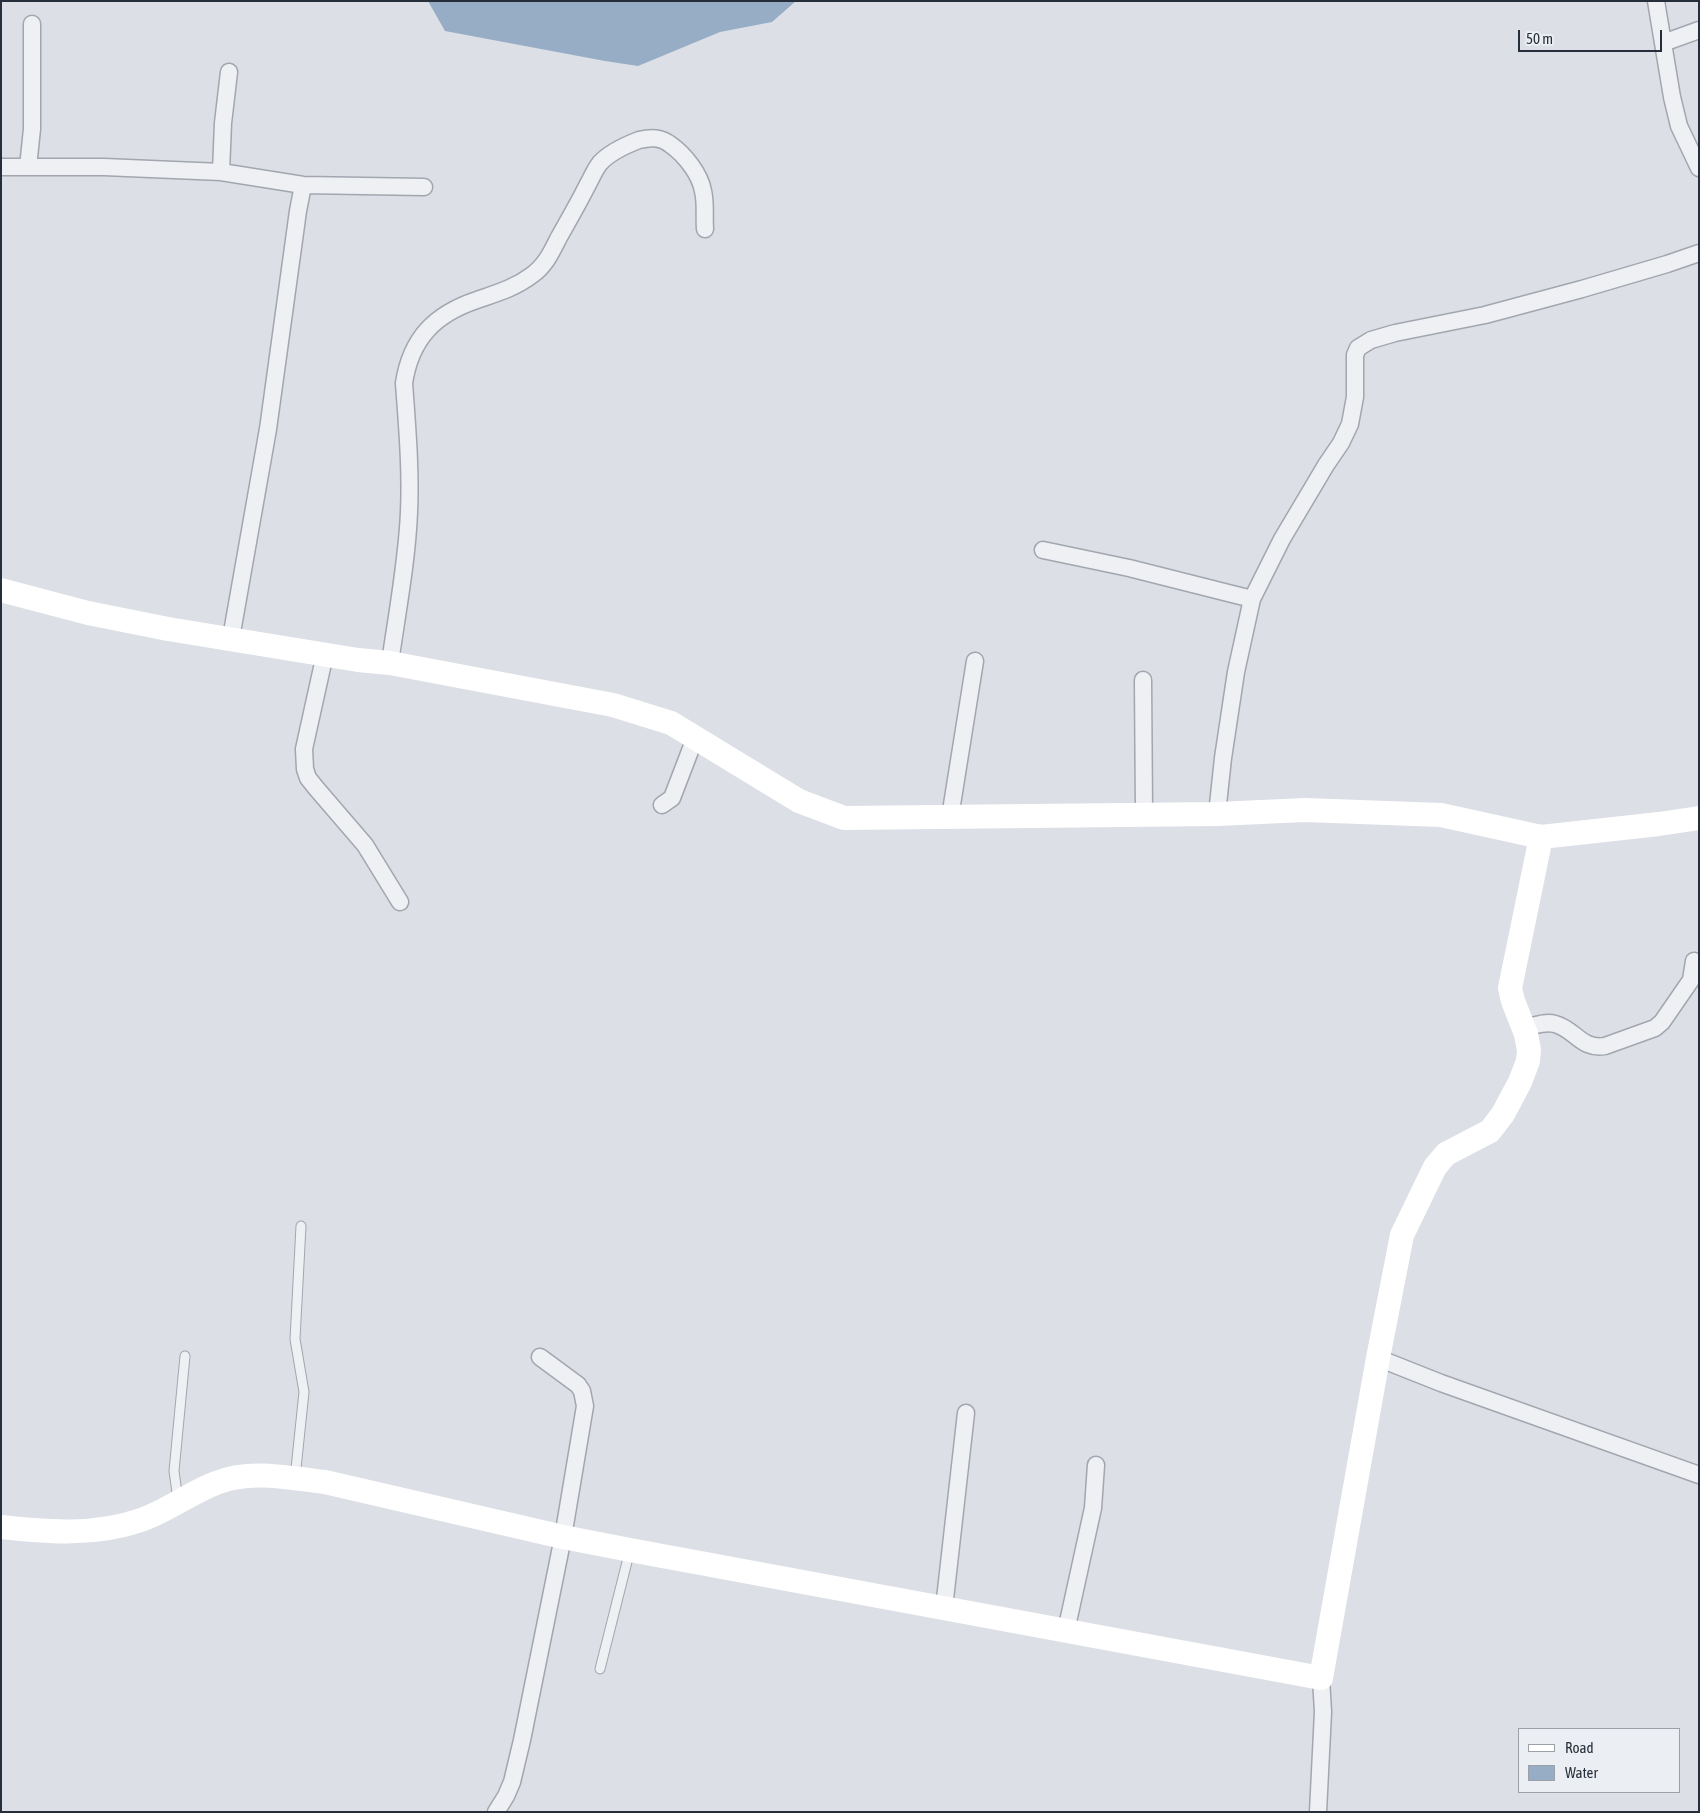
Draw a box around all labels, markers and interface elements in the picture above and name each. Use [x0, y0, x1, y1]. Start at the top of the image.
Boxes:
scale bar [1520, 20, 1664, 52]
text: 50 m [1526, 30, 1553, 47]
legend [1518, 1728, 1680, 1793]
text: Road [1565, 1739, 1594, 1756]
text: Water [1565, 1764, 1598, 1781]

